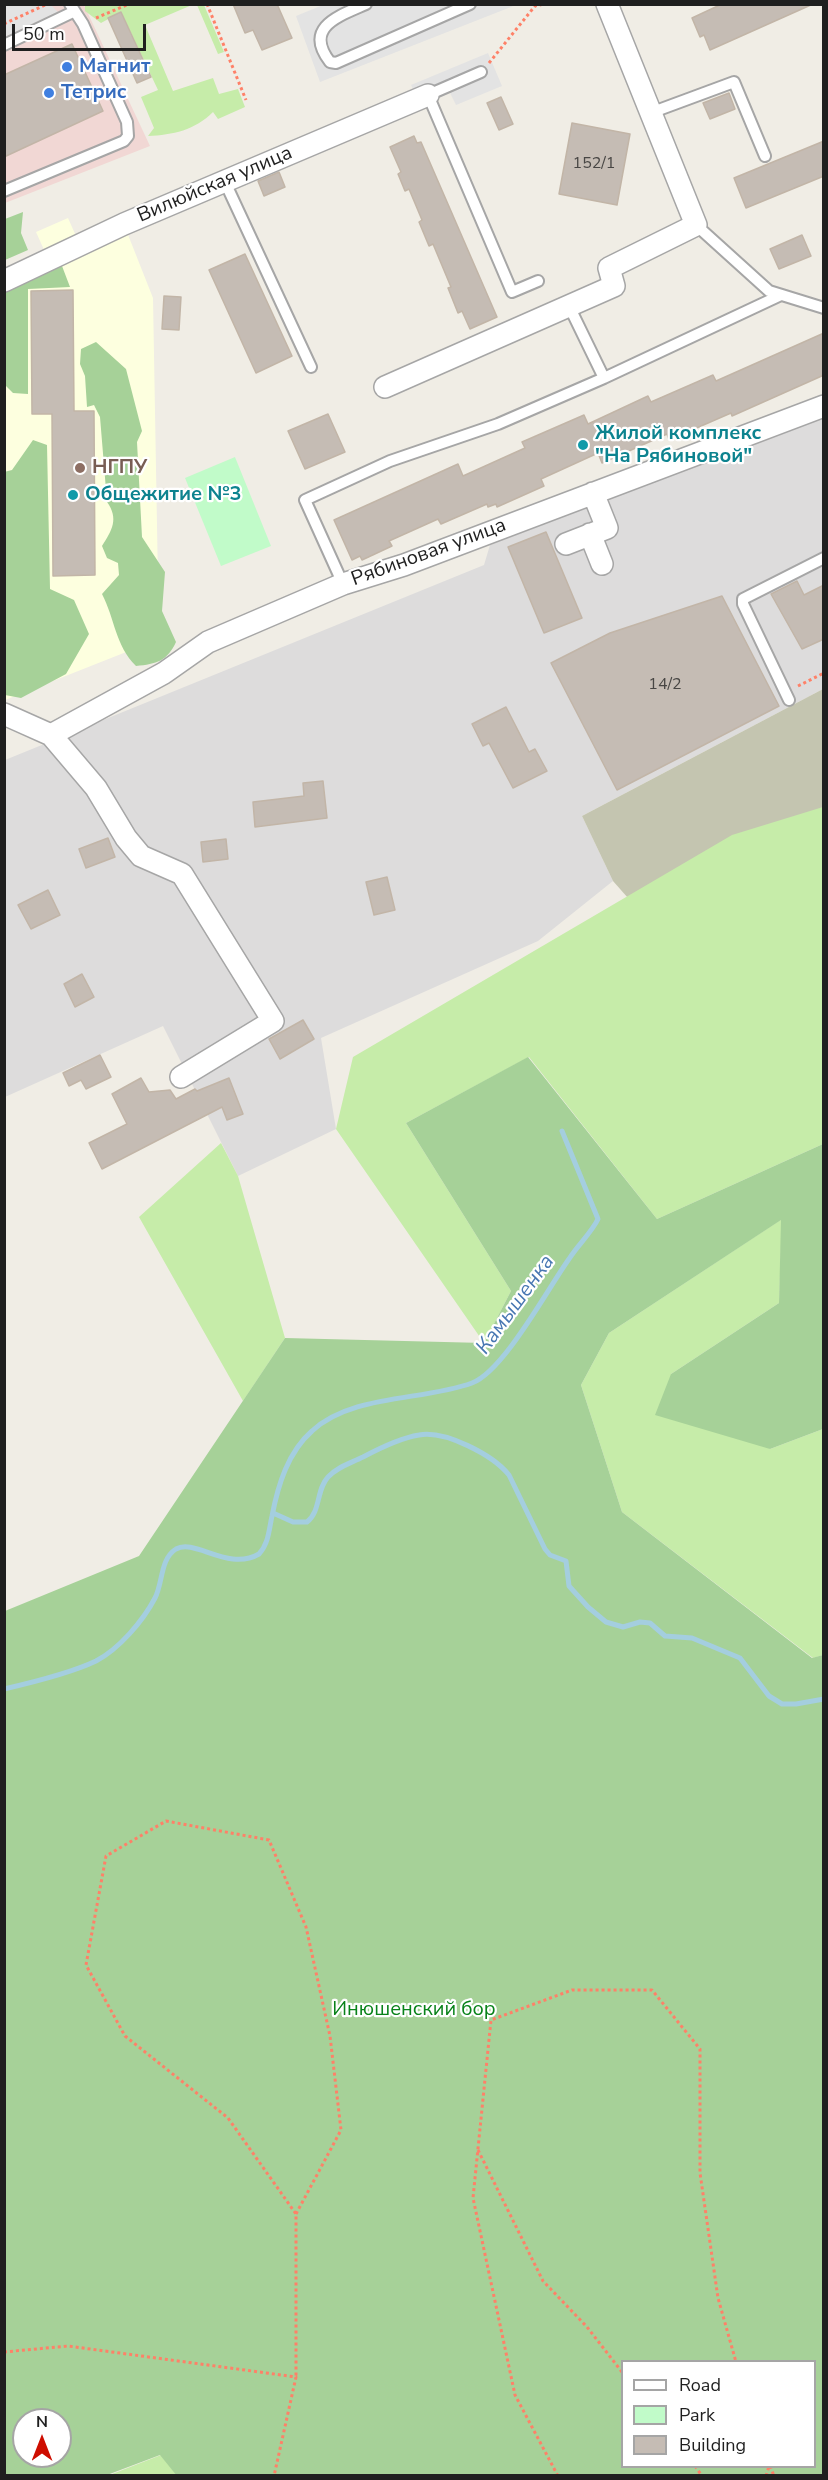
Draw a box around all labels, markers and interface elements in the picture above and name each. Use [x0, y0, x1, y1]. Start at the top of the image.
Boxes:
scale bar [15, 12, 148, 50]
text: 50 m [23, 22, 65, 46]
place label: Магнит [79, 55, 150, 79]
marker: Магнит [60, 60, 74, 74]
place label: Тетрис [61, 81, 127, 105]
marker: Тетрис [42, 86, 56, 100]
street label: Вилюйская улица [134, 141, 296, 229]
house number: 152/1 [573, 154, 615, 174]
place label: Жилой комплекс "На Рябиновой" [595, 422, 761, 469]
marker: Жилой комплекс "На Рябиновой" [576, 438, 590, 452]
place label: НГПУ [92, 456, 147, 480]
marker: НГПУ [73, 461, 87, 475]
place label: Общежитие №3 [85, 483, 242, 507]
marker: Общежитие №3 [66, 488, 80, 502]
street label: Рябиновая улица [348, 514, 510, 592]
house number: 14/2 [648, 675, 682, 695]
water label: Камышенка [471, 1250, 561, 1360]
park label: Инюшенский бор [332, 1998, 496, 2022]
legend [621, 2360, 816, 2468]
text: Road [679, 2373, 721, 2397]
text: Park [679, 2403, 715, 2427]
north arrow [12, 2408, 72, 2468]
text: N [36, 2411, 48, 2433]
text: Building [679, 2433, 746, 2457]

